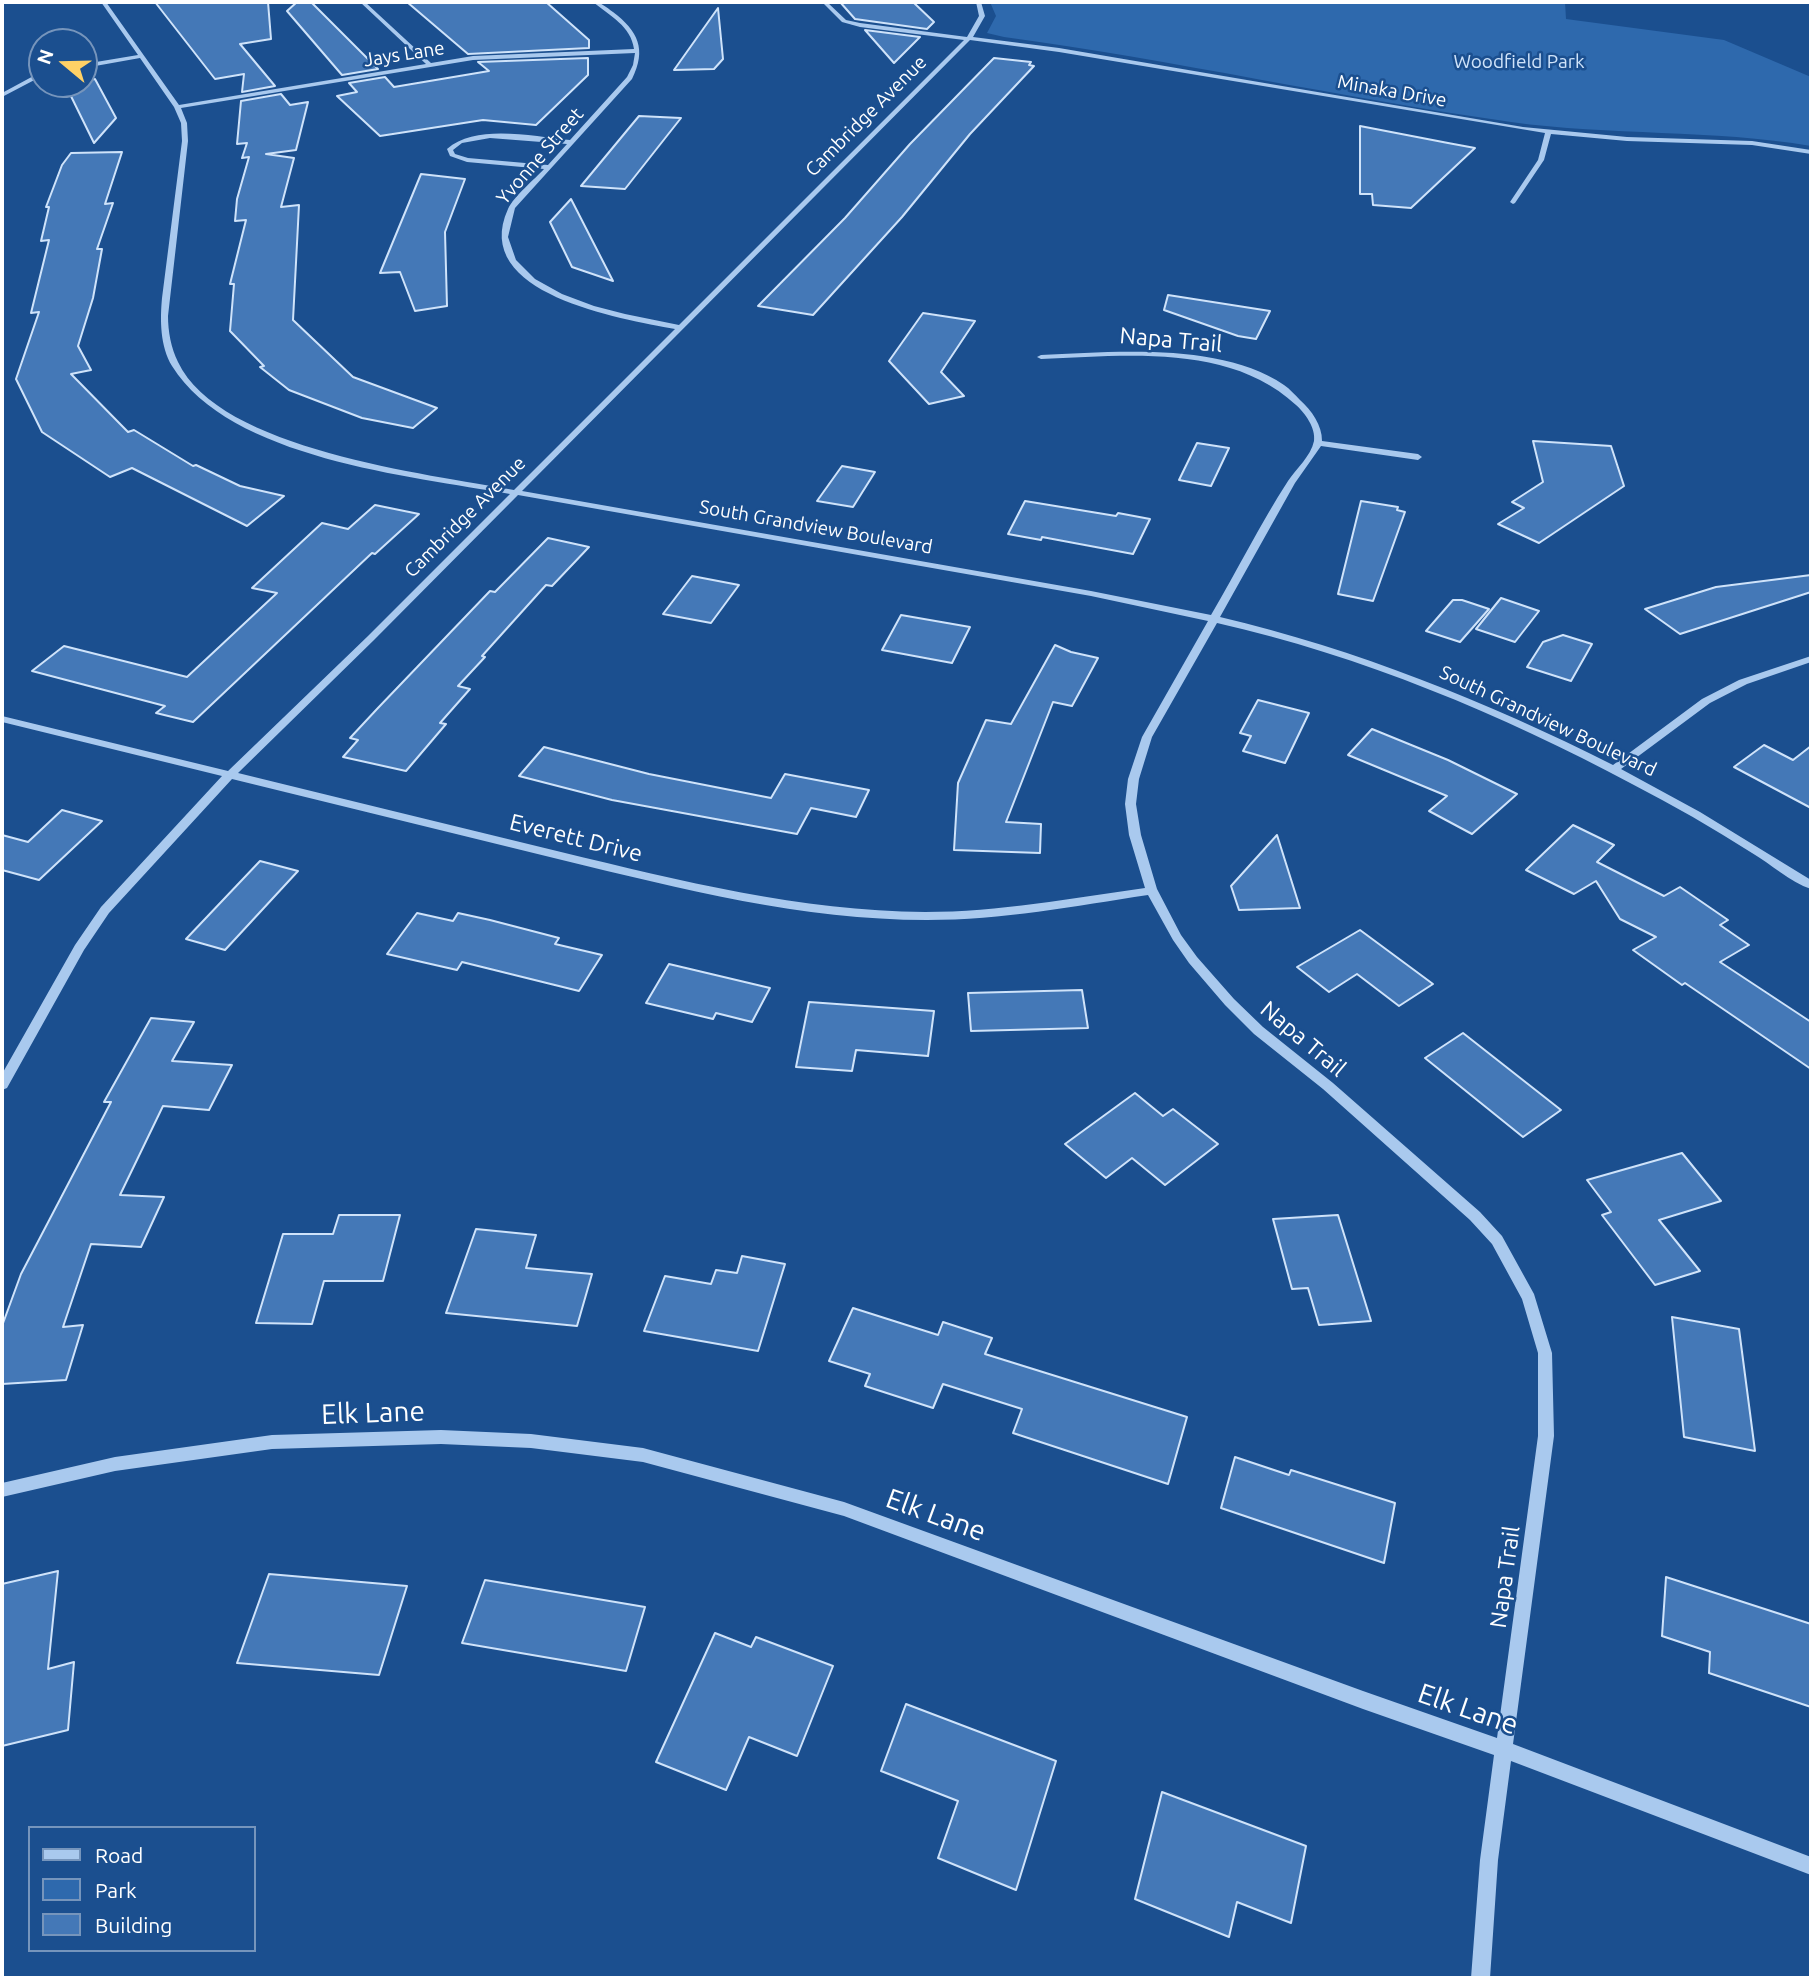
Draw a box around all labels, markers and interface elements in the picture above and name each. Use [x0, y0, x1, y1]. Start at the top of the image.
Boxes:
north arrow [28, 28, 98, 98]
street label: Jays Lane [362, 36, 446, 72]
text: N [32, 47, 58, 67]
street label: Cambridge Avenue [801, 51, 931, 181]
park label: Woodfield Park [1453, 51, 1585, 73]
street label: Minaka Drive [1336, 70, 1448, 112]
street label: Yvonne Street [492, 103, 588, 209]
street label: Napa Trail [1119, 322, 1223, 358]
street label: Cambridge Avenue [400, 452, 530, 582]
street label: South Grandview Boulevard [698, 495, 934, 559]
street label: South Grandview Boulevard [1436, 661, 1660, 781]
street label: Everett Drive [507, 808, 645, 868]
street label: Napa Trail [1255, 995, 1351, 1083]
street label: Elk Lane [321, 1394, 425, 1432]
street label: Elk Lane [882, 1481, 990, 1549]
street label: Napa Trail [1484, 1524, 1526, 1630]
street label: Elk Lane [1413, 1676, 1523, 1742]
legend [28, 1826, 256, 1952]
text: Road [95, 1843, 143, 1867]
text: Park [95, 1878, 137, 1902]
text: Building [95, 1913, 172, 1937]

